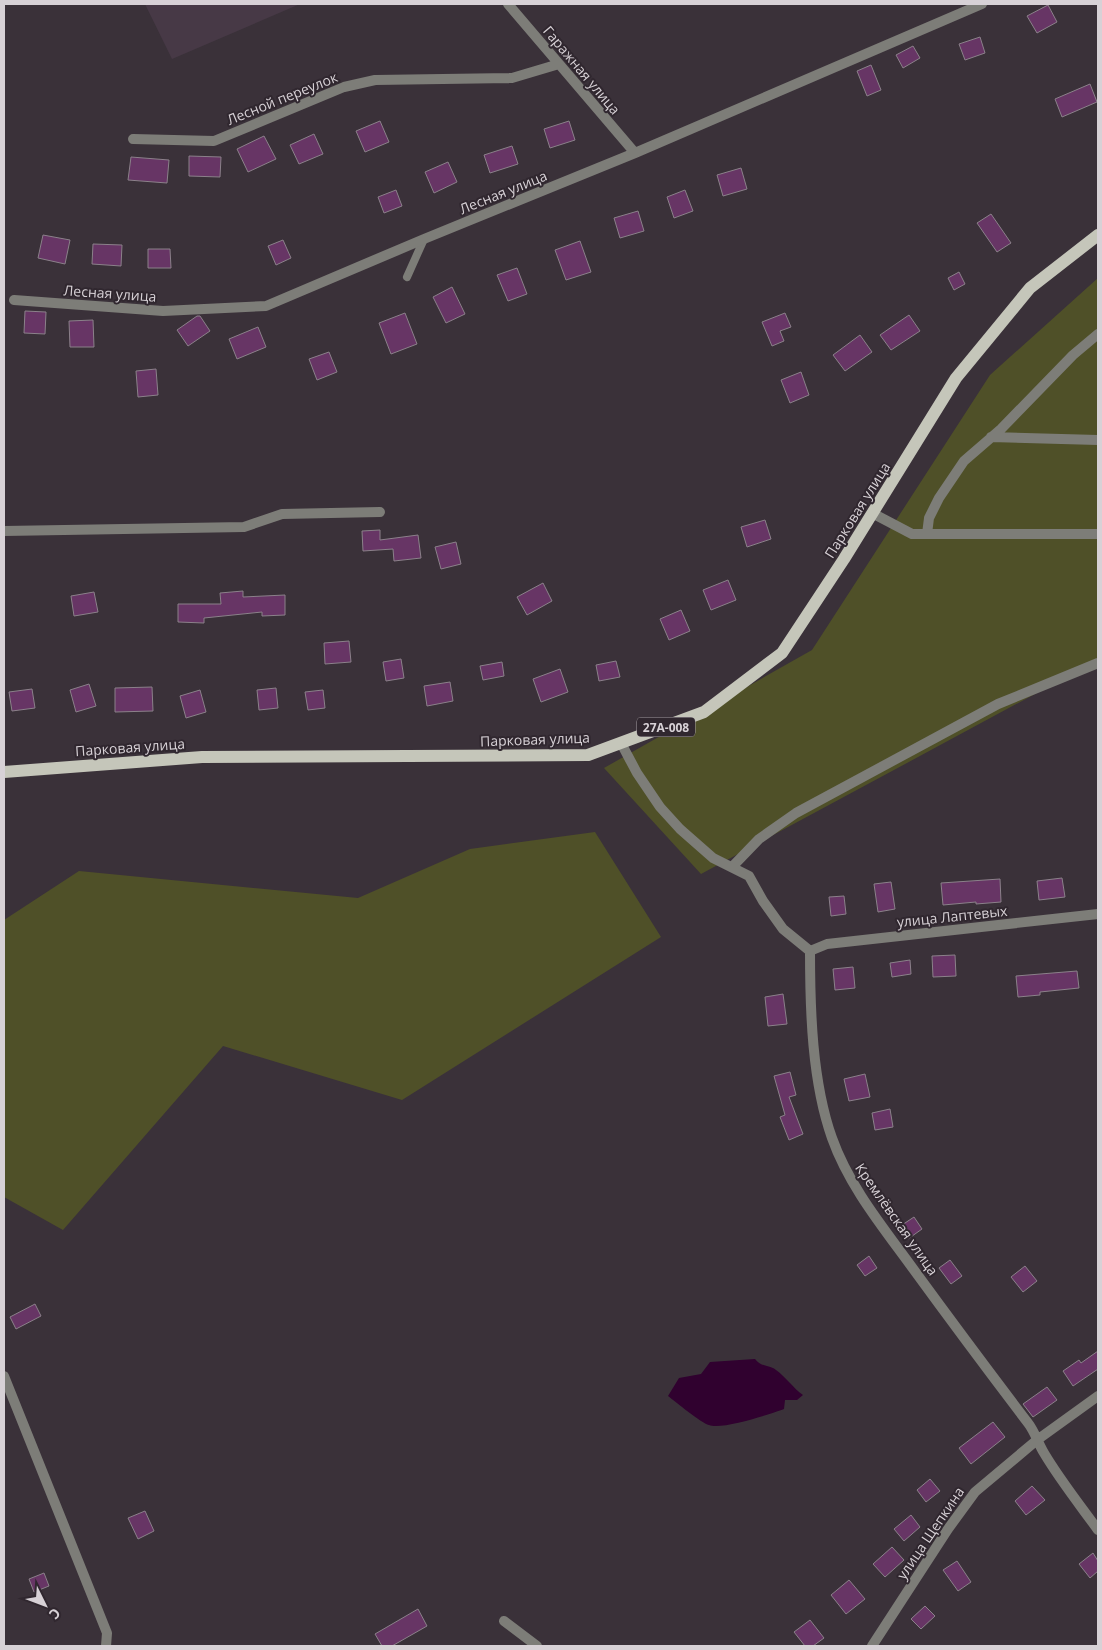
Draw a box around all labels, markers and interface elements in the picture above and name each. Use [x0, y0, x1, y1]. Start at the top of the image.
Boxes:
street label: Гаражная улица [539, 22, 625, 118]
street label: Лесной переулок [224, 67, 341, 129]
street label: Лесная улица [456, 166, 550, 218]
street label: Лесная улица [63, 280, 157, 306]
street label: Парковая улица [820, 458, 894, 562]
road number: 27А-008 [637, 718, 695, 736]
street label: Парковая улица [480, 728, 590, 750]
street label: Парковая улица [75, 734, 185, 760]
street label: улица Лаптевых [896, 901, 1009, 931]
street label: Кремлёвская улица [851, 1159, 943, 1279]
street label: улица Щепкина [892, 1483, 968, 1583]
north arrow [20, 1580, 70, 1630]
text: С [45, 1604, 65, 1624]

